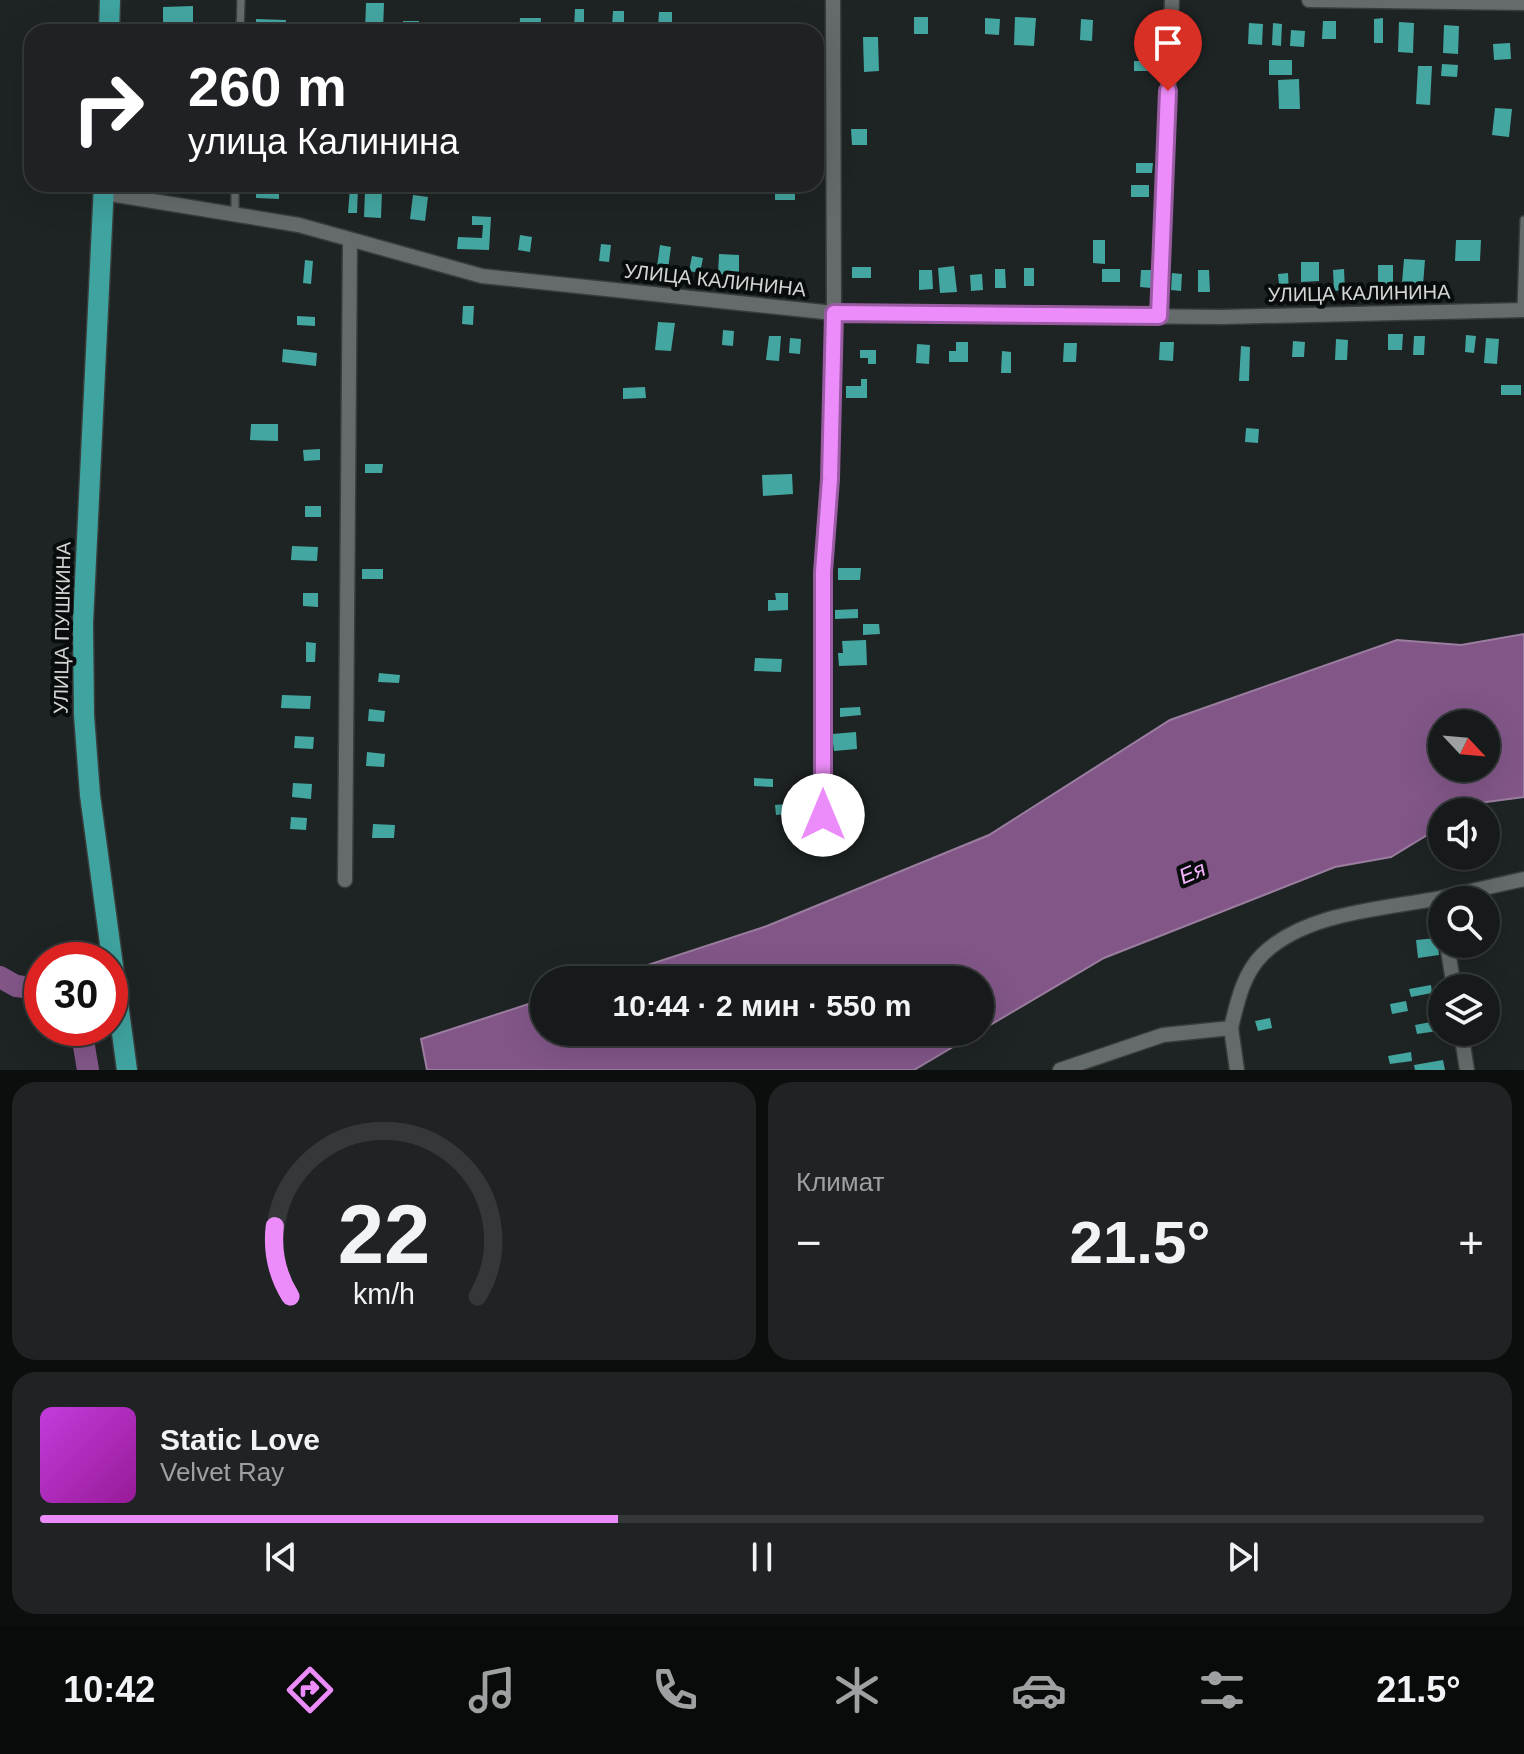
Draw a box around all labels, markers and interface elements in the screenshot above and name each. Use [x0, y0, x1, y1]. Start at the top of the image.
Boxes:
pin [1134, 9, 1202, 91]
icon: arrive [1146, 21, 1190, 65]
text: 260 m [188, 55, 347, 118]
icon: right [56, 56, 160, 160]
text: улица Калинина [188, 121, 459, 162]
street label: УЛИЦА КАЛИНИНА [623, 260, 808, 301]
street label: УЛИЦА КАЛИНИНА [1267, 280, 1451, 306]
street label: УЛИЦА ПУШКИНА [49, 541, 75, 714]
north arrow [1428, 710, 1500, 782]
map controls [1428, 710, 1500, 1046]
position arrow [781, 773, 865, 857]
button: sound [1428, 798, 1500, 870]
water label: Ея [1175, 856, 1209, 889]
button: search [1428, 886, 1500, 958]
speed limit sign: 30 [24, 942, 128, 1046]
button: layers [1428, 974, 1500, 1046]
text: 10:44 · 2 мин · 550 m [613, 989, 911, 1022]
text: Климат [796, 1167, 885, 1197]
text: 22 [338, 1188, 430, 1281]
text: 21.5° [1070, 1209, 1210, 1276]
text: − [796, 1218, 822, 1267]
text: + [1458, 1218, 1484, 1267]
text: km/h [353, 1278, 415, 1310]
text: Static Love [160, 1423, 320, 1456]
text: Velvet Ray [160, 1457, 284, 1487]
icon: previous [259, 1535, 303, 1579]
icon: pause [740, 1535, 784, 1579]
icon: next [1221, 1535, 1265, 1579]
icon: directions [282, 1662, 338, 1718]
icon: music [464, 1662, 520, 1718]
icon: phone [647, 1662, 703, 1718]
icon: climate [829, 1662, 885, 1718]
icon: car [1011, 1662, 1067, 1718]
icon: filters [1194, 1662, 1250, 1718]
text: 10:42 [63, 1669, 155, 1710]
text: 21.5° [1376, 1669, 1461, 1710]

